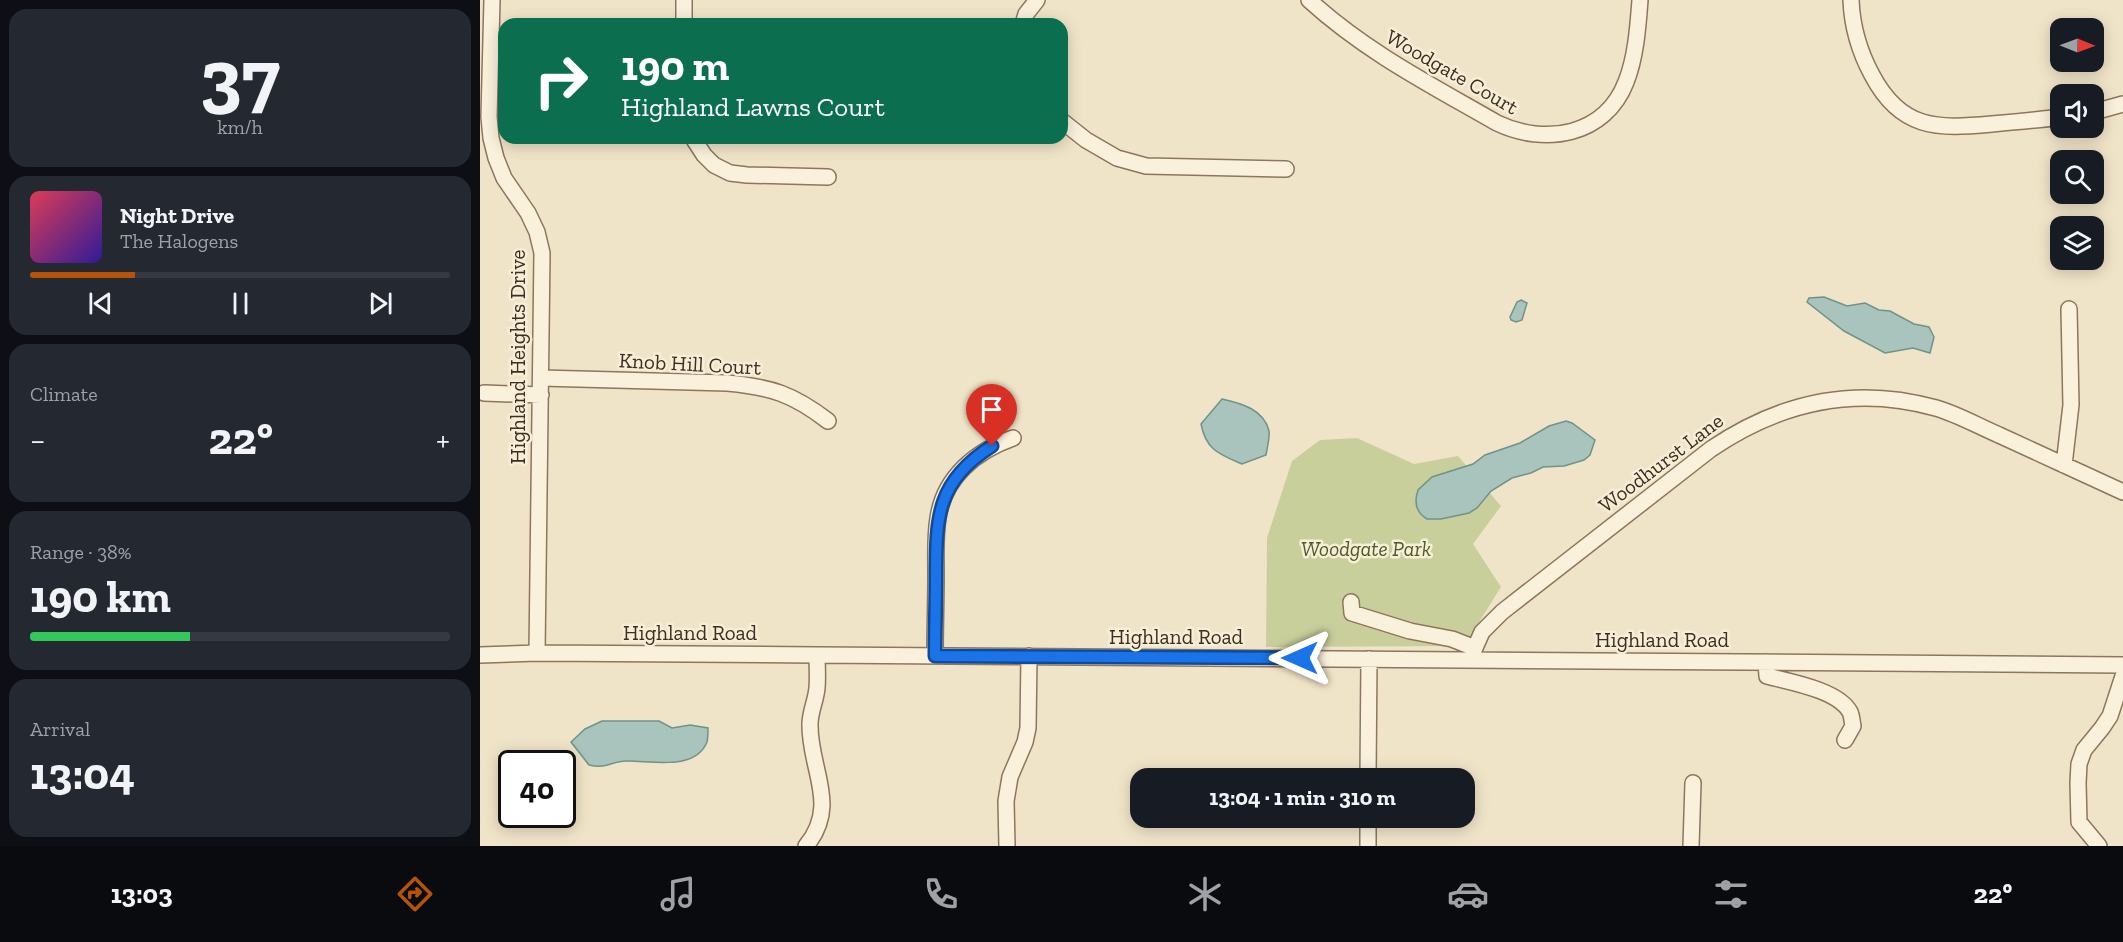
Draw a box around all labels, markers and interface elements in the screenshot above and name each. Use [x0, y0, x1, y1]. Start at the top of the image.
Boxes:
north arrow [2050, 18, 2104, 72]
map controls [2050, 18, 2104, 270]
street label: Woodgate Court [1382, 24, 1523, 120]
text: 37 [200, 29, 280, 123]
text: 190 m [621, 40, 729, 91]
icon: right [522, 42, 600, 120]
button: sound [2050, 84, 2104, 138]
text: Highland Lawns Court [621, 91, 885, 123]
text: km/h [217, 115, 263, 139]
button: search [2050, 150, 2104, 204]
text: Night Drive [120, 202, 234, 229]
button: layers [2050, 216, 2104, 270]
text: The Halogens [120, 229, 238, 253]
street label: Highland Heights Drive [505, 250, 530, 464]
icon: previous [84, 287, 117, 320]
icon: pause [224, 287, 257, 320]
icon: next [364, 287, 397, 320]
street label: Knob Hill Court [618, 347, 762, 380]
text: Climate [30, 382, 98, 406]
pin [966, 384, 1017, 446]
icon: arrive [975, 393, 1008, 426]
street label: Woodhurst Lane [1594, 408, 1728, 518]
text: 22° [208, 412, 273, 466]
text: − [30, 420, 45, 459]
text: + [436, 420, 450, 459]
park label: Woodgate Park [1301, 536, 1431, 561]
text: Range · 38% [30, 540, 132, 564]
text: 190 km [30, 570, 171, 624]
street label: Highland Road [623, 620, 758, 645]
street label: Highland Road [1109, 624, 1244, 649]
position arrow [1268, 626, 1332, 690]
street label: Highland Road [1595, 627, 1730, 652]
text: Arrival [30, 717, 90, 741]
text: 13:04 [30, 747, 135, 801]
speed limit sign: 40 [498, 750, 576, 828]
text: 13:04 · 1 min · 310 m [1209, 784, 1396, 811]
icon: directions [394, 873, 436, 915]
icon: music [657, 873, 699, 915]
icon: phone [920, 873, 962, 915]
icon: climate [1184, 873, 1226, 915]
icon: car [1447, 873, 1489, 915]
icon: filters [1710, 873, 1752, 915]
text: 13:03 [111, 878, 173, 910]
text: 22° [1973, 878, 2012, 910]

